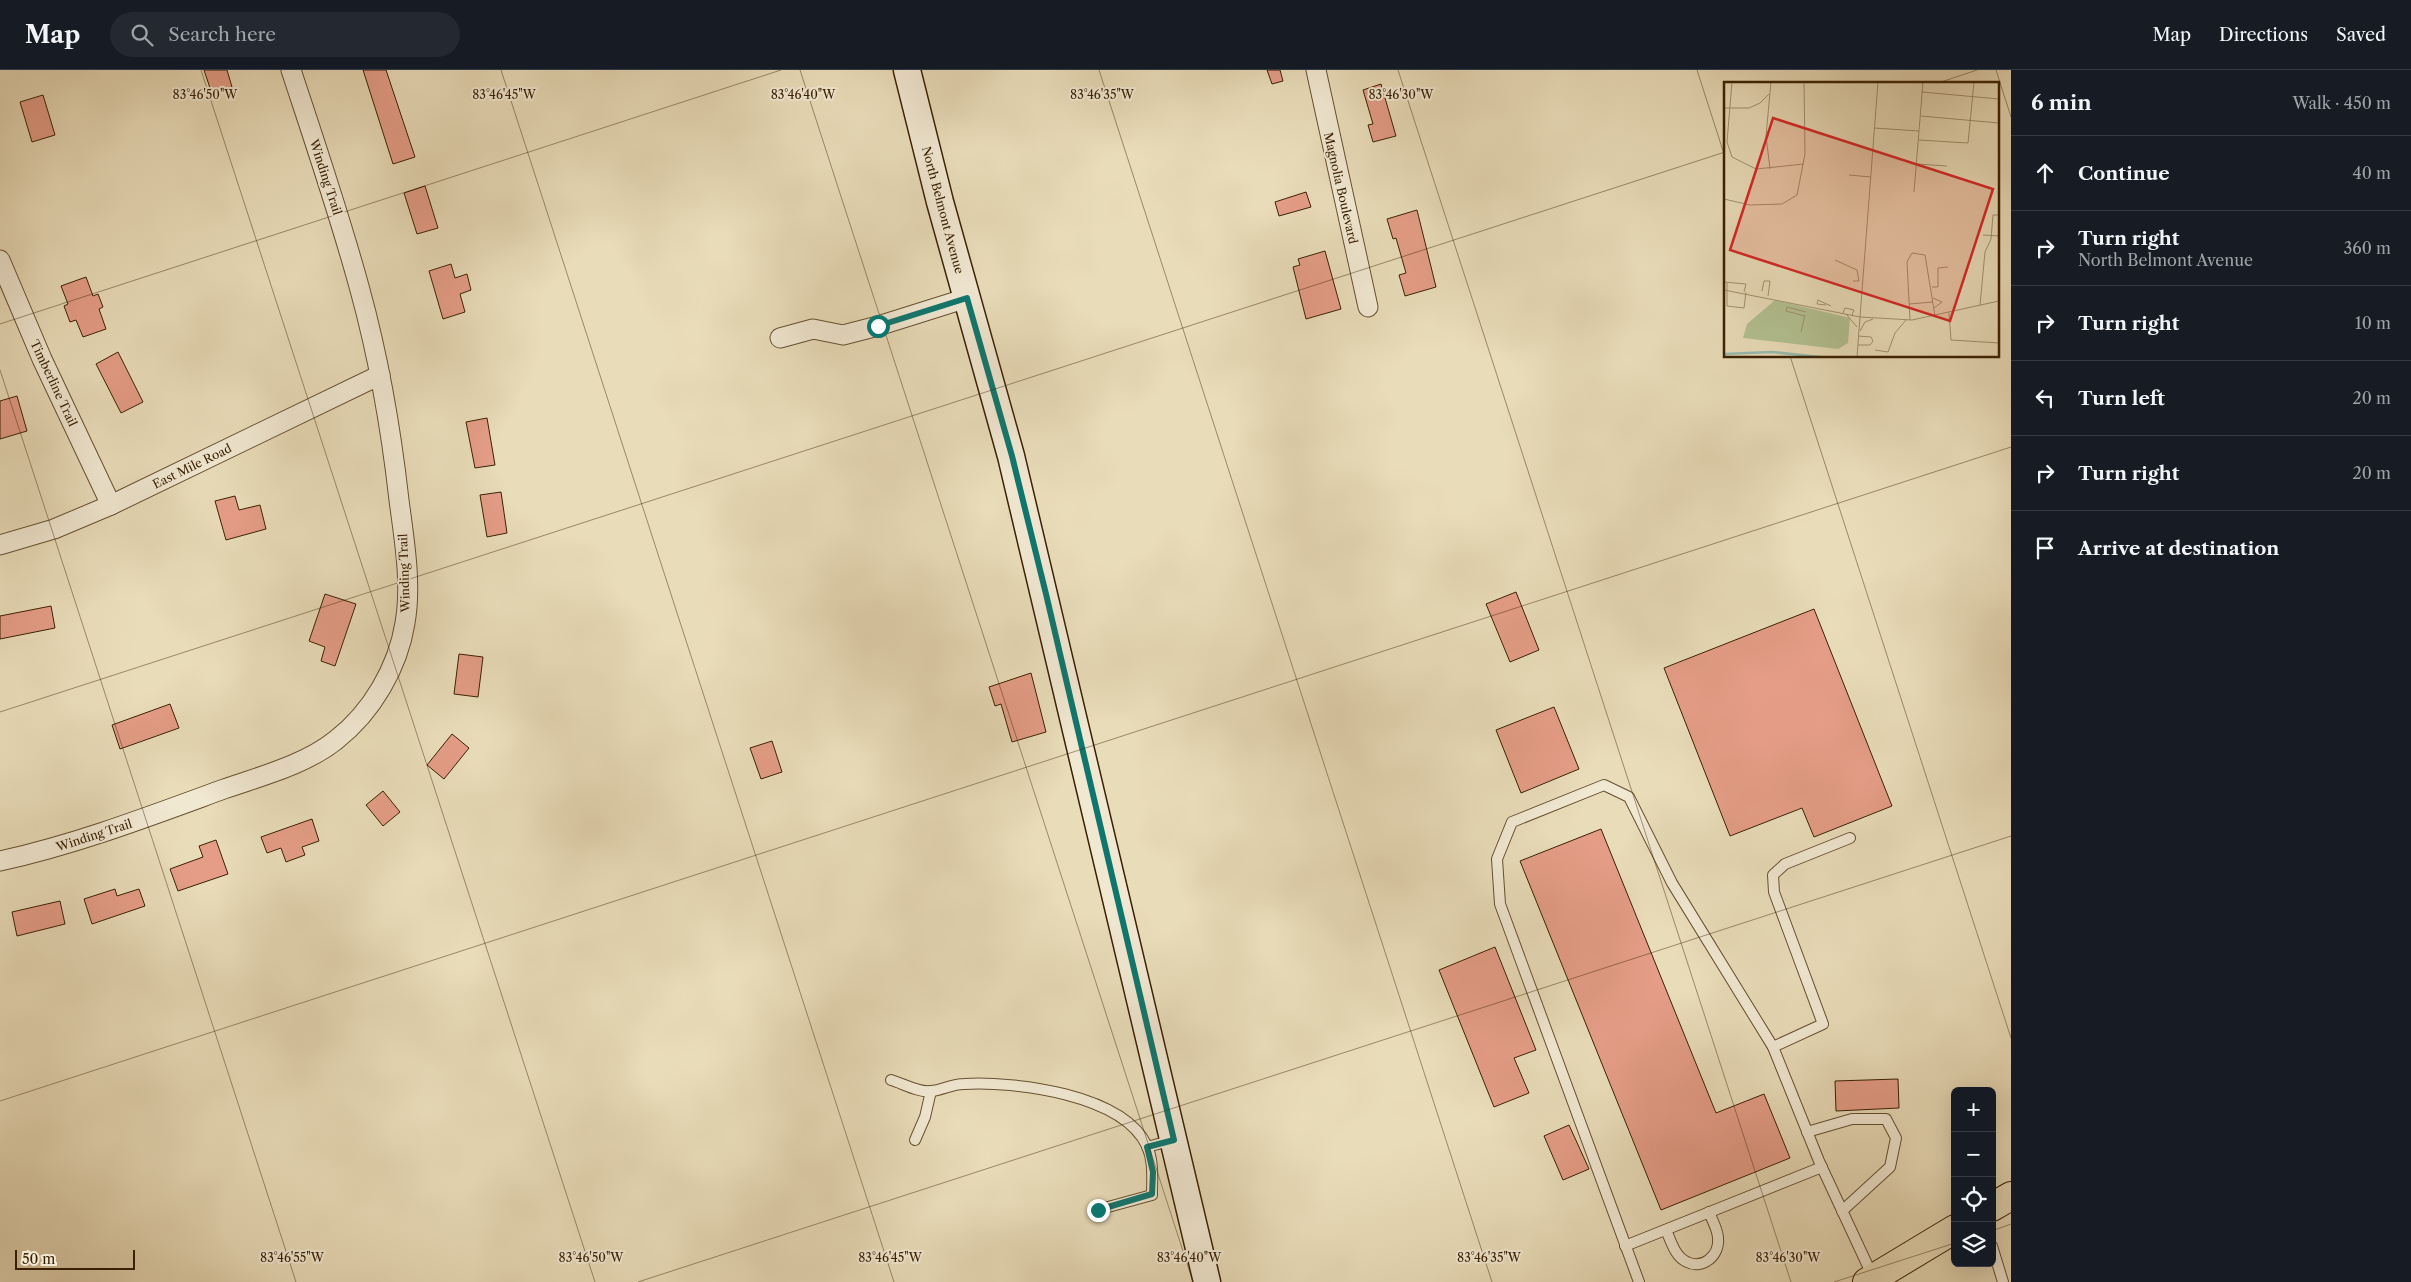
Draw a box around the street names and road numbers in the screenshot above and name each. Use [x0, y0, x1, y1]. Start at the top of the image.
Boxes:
street label: Magnolia Boulevard [1321, 131, 1361, 246]
street label: Winding Trail [306, 136, 345, 217]
street label: North Belmont Avenue [919, 145, 967, 276]
street label: Timberline Trail [27, 337, 81, 429]
street label: East Mile Road [150, 440, 235, 492]
street label: Winding Trail [395, 533, 413, 614]
street label: Winding Trail [53, 816, 134, 855]

